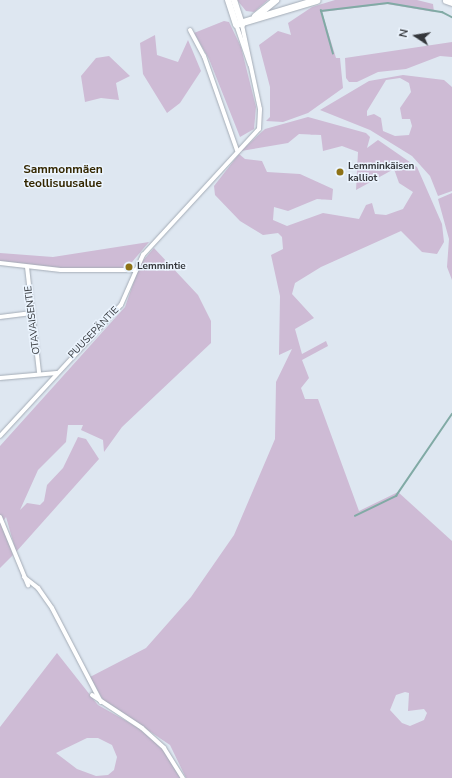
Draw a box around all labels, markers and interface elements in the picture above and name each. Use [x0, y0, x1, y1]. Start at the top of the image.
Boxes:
north arrow [396, 16, 436, 56]
text: N [396, 28, 412, 39]
place label: Lemminkäisen kalliot [348, 160, 414, 184]
district label: Sammonmäen teollisuusalue [23, 163, 103, 191]
marker: Lemminkäisen kalliot [335, 167, 345, 177]
place label: Lemmintie [137, 261, 186, 273]
marker: Lemmintie [124, 262, 134, 272]
street label: OTAVAISENTIE [23, 285, 43, 355]
street label: PUUSEPÄNTIE [66, 305, 122, 361]

